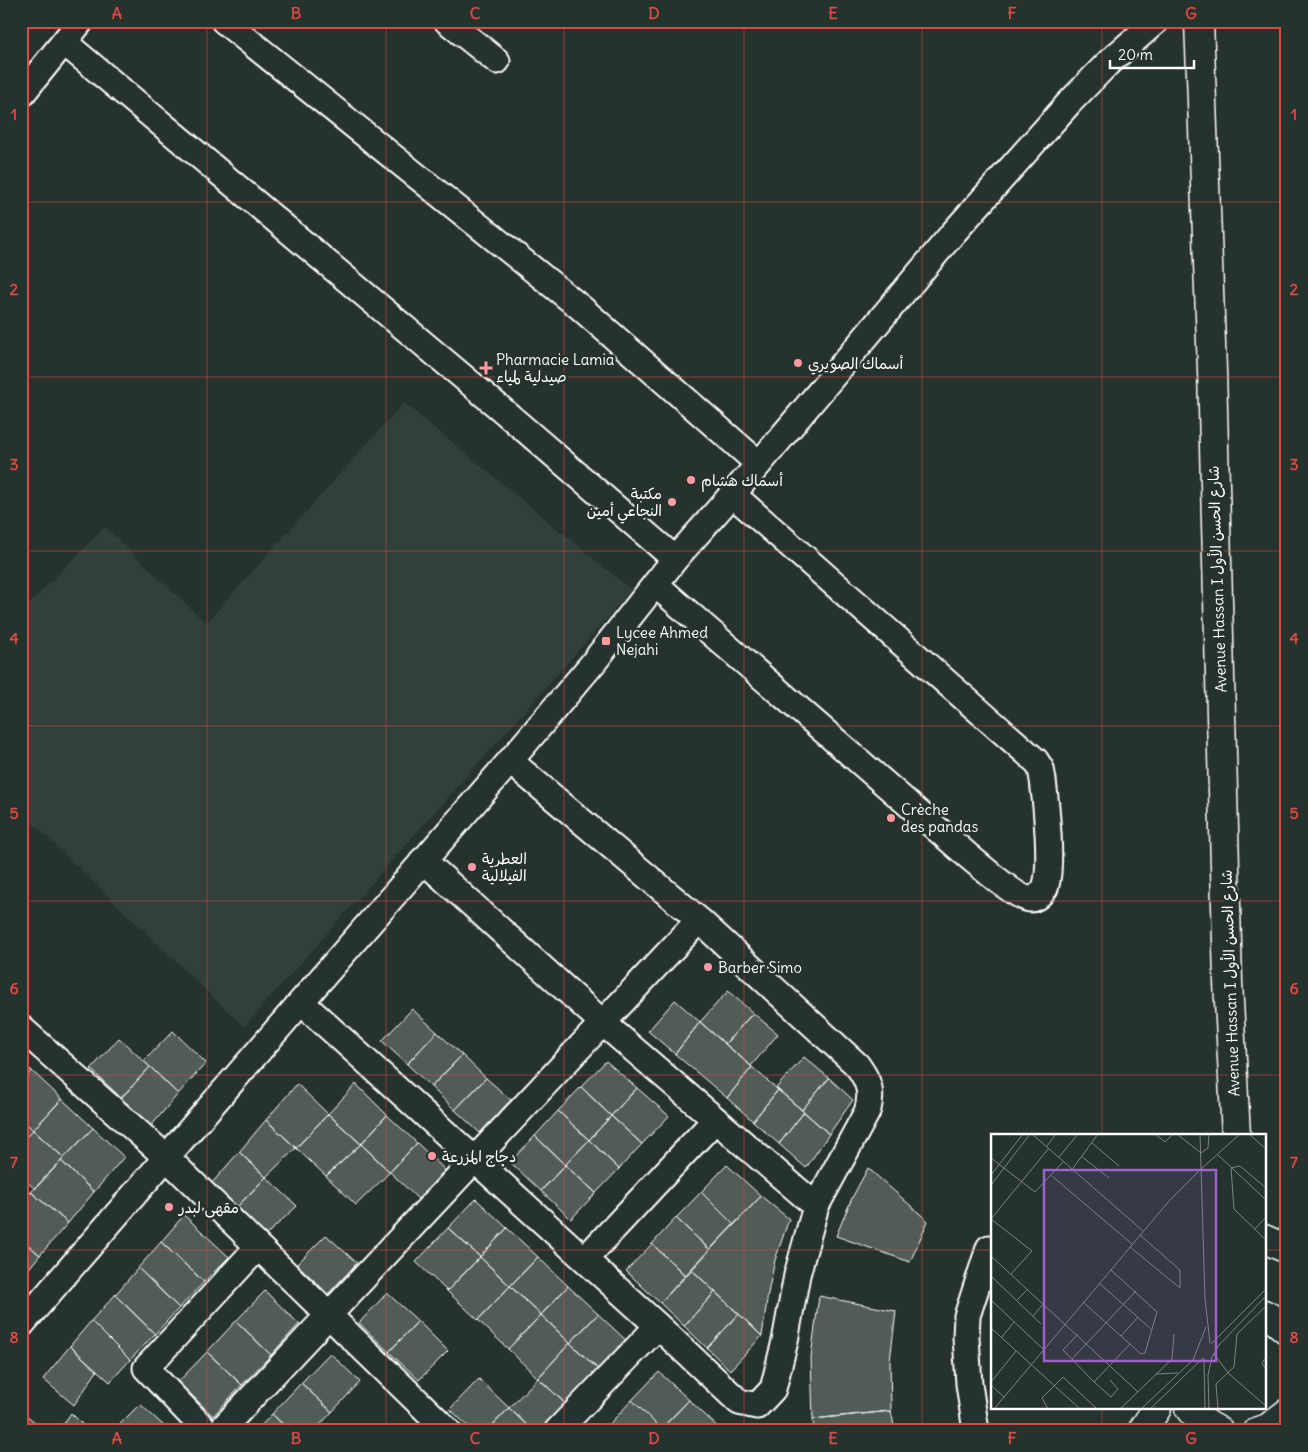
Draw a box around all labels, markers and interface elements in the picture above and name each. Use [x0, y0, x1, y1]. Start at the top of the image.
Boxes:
text: A [112, 3, 122, 23]
text: B [291, 3, 302, 23]
text: C [470, 3, 481, 23]
text: D [648, 3, 660, 23]
text: E [828, 3, 838, 23]
text: F [1007, 3, 1017, 23]
text: G [1185, 3, 1197, 23]
scale bar [1110, 38, 1194, 70]
text: 20 m [1118, 45, 1153, 64]
text: 1 [11, 104, 17, 124]
text: 1 [1291, 104, 1297, 124]
text: 2 [10, 279, 19, 299]
text: 2 [1290, 279, 1299, 299]
place label: Pharmacie Lamia صيدلية لمياء [496, 350, 615, 386]
place label: أسماك الصويري [808, 354, 904, 375]
marker: أسماك الصويري [792, 357, 804, 369]
marker: Pharmacie Lamia صيدلية لمياء [480, 362, 492, 374]
text: 3 [9, 454, 19, 474]
text: 3 [1289, 454, 1299, 474]
street label: Avenue Hassan I شارع الحسن الأول [1204, 465, 1231, 693]
place label: أسماك هشام [701, 471, 783, 492]
marker: أسماك هشام [685, 474, 697, 486]
place label: مكتبة النجاعي أمين [587, 484, 662, 524]
marker: مكتبة النجاعي أمين [666, 496, 678, 508]
place label: Lycee Ahmed Nejahi [616, 623, 708, 659]
text: 4 [9, 628, 19, 648]
text: 4 [1289, 628, 1299, 648]
marker: Lycee Ahmed Nejahi [600, 635, 612, 647]
place label: Crèche des pandas [901, 800, 978, 836]
text: 5 [9, 803, 19, 823]
text: 5 [1289, 803, 1299, 823]
marker: Crèche des pandas [885, 812, 897, 824]
place label: العطرية الفيلالية [482, 849, 527, 885]
marker: العطرية الفيلالية [466, 861, 478, 873]
street label: Avenue Hassan I شارع الحسن الأول [1217, 869, 1244, 1097]
place label: Barber Simo [718, 958, 802, 977]
marker: Barber Simo [702, 961, 714, 973]
text: 6 [9, 978, 19, 998]
text: 6 [1289, 978, 1299, 998]
inset map [991, 1134, 1266, 1410]
place label: دجاج المزرعة [442, 1147, 516, 1167]
marker: دجاج المزرعة [426, 1150, 438, 1162]
text: 7 [10, 1152, 18, 1172]
text: 7 [1290, 1152, 1298, 1172]
place label: مقهى لبدر [178, 1198, 239, 1218]
marker: مقهى لبدر [163, 1201, 175, 1213]
text: 8 [9, 1327, 19, 1347]
text: 8 [1289, 1327, 1299, 1347]
text: A [112, 1428, 122, 1448]
text: B [291, 1428, 302, 1448]
text: C [470, 1428, 481, 1448]
text: D [648, 1428, 660, 1448]
text: E [828, 1428, 838, 1448]
text: F [1007, 1428, 1017, 1448]
text: G [1185, 1428, 1197, 1448]

